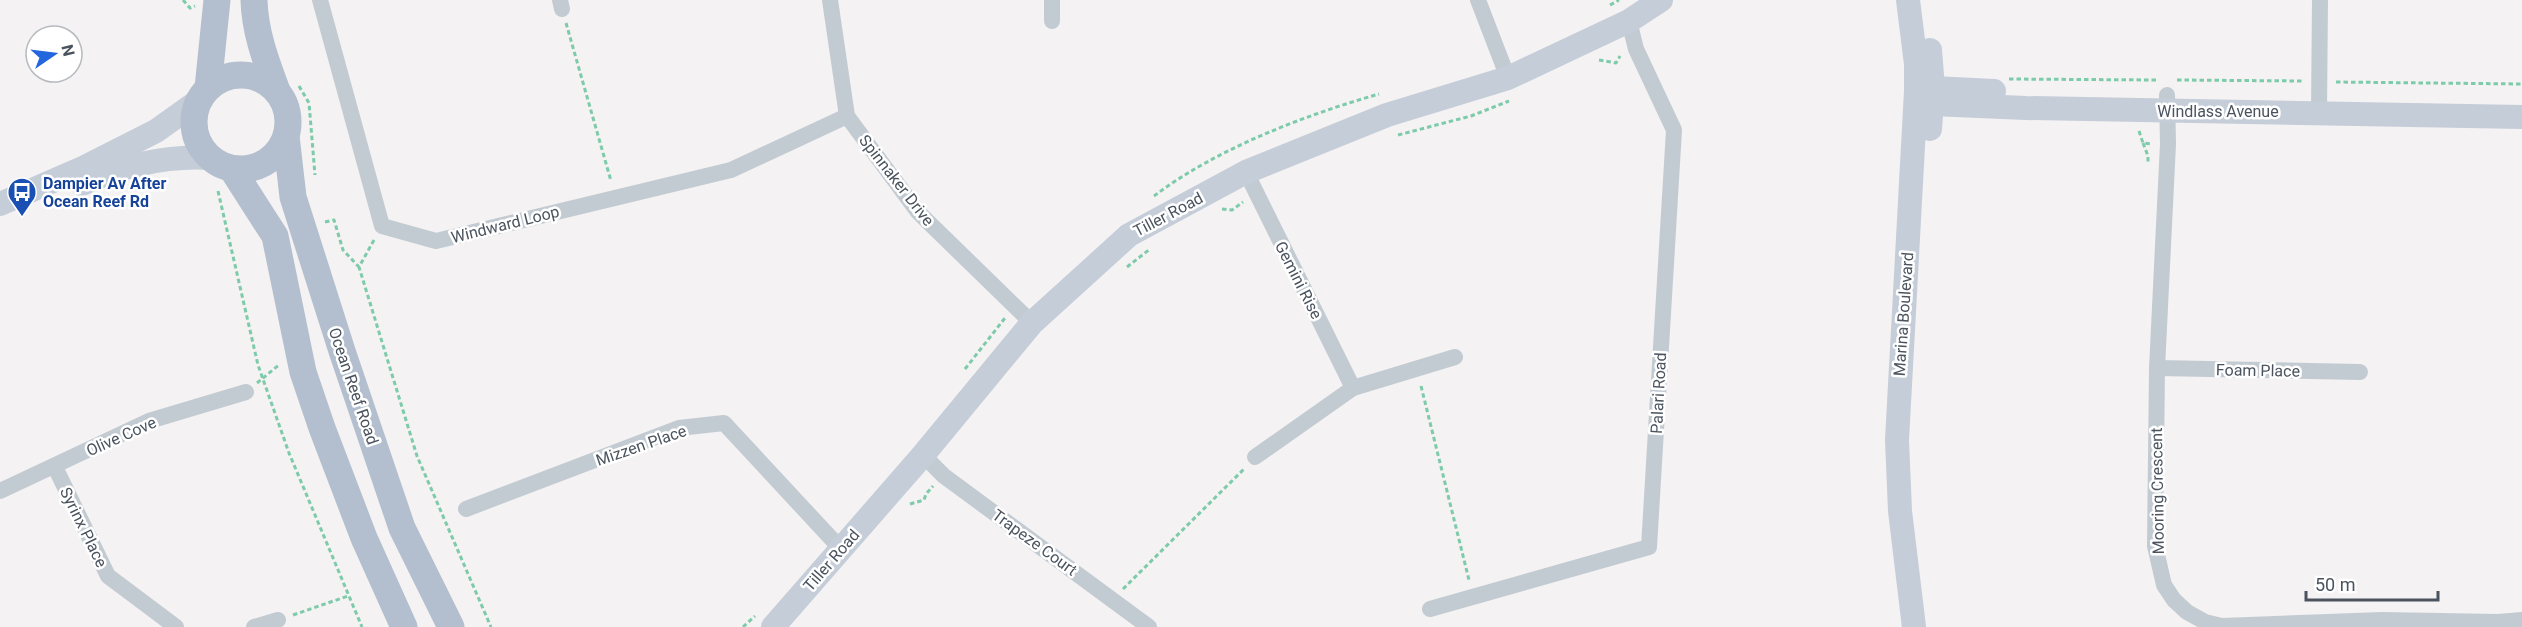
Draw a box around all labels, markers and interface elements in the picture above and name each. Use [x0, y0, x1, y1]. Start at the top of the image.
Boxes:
north arrow [24, 24, 84, 84]
text: N [57, 43, 79, 58]
street label: Windlass Avenue [2157, 102, 2279, 121]
street label: Spinnaker Drive [855, 131, 938, 230]
place label: Dampier Av After Ocean Reef Rd [43, 174, 167, 211]
bus stop icon: Dampier Av After Ocean Reef Rd [6, 176, 38, 218]
street label: Tiller Road [1130, 188, 1206, 241]
street label: Windward Loop [449, 202, 561, 247]
street label: Gemini Rise [1271, 238, 1326, 322]
street label: Marina Boulevard [1890, 251, 1917, 377]
street label: Ocean Reef Road [325, 325, 382, 447]
street label: Palari Road [1647, 352, 1670, 434]
street label: Foam Place [2216, 360, 2300, 381]
street label: Olive Cove [83, 413, 159, 460]
street label: Mizzen Place [593, 421, 689, 470]
street label: Mooring Crescent [2147, 427, 2168, 554]
street label: Syrinx Place [56, 484, 111, 570]
street label: Trapeze Court [989, 505, 1081, 579]
street label: Tiller Road [799, 525, 863, 595]
scale bar [2306, 564, 2438, 602]
text: 50 m [2315, 574, 2355, 595]

